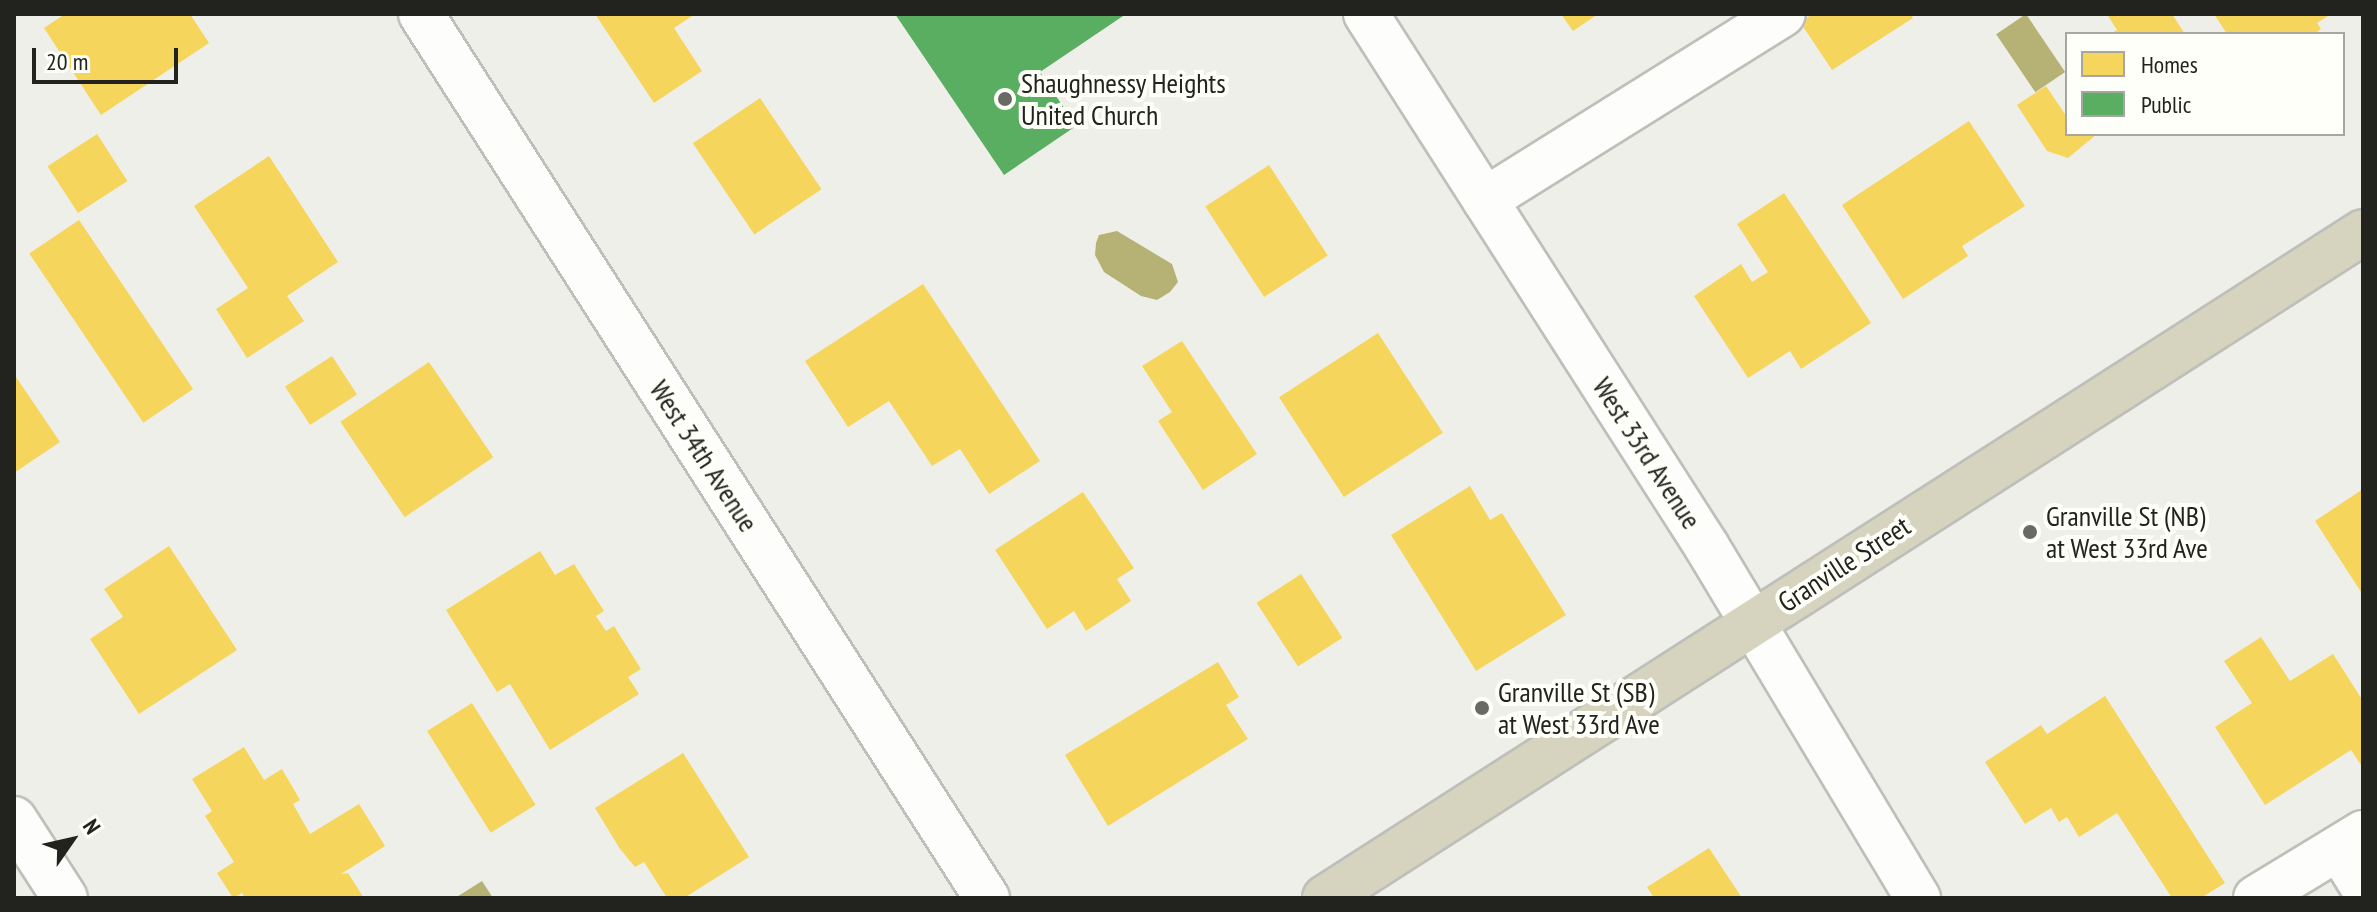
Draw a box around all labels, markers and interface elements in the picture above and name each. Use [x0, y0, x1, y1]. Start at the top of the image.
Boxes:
scale bar [36, 32, 182, 82]
legend [2065, 32, 2345, 136]
text: 20 m [46, 46, 88, 77]
text: Homes [2141, 49, 2198, 80]
place label: Shaughnessy Heights United Church [1021, 66, 1227, 132]
text: Public [2141, 89, 2191, 120]
marker: Shaughnessy Heights United Church [996, 90, 1014, 108]
street label: West 33rd Avenue [1585, 371, 1709, 535]
street label: West 34th Avenue [642, 374, 766, 538]
place label: Granville St (NB) at West 33rd Ave [2046, 499, 2209, 565]
street label: Granville Street [1772, 509, 1916, 619]
marker: Granville St (NB) at West 33rd Ave [2021, 523, 2039, 541]
place label: Granville St (SB) at West 33rd Ave [1498, 675, 1661, 741]
marker: Granville St (SB) at West 33rd Ave [1473, 699, 1491, 717]
north arrow [32, 800, 112, 880]
text: N [77, 814, 107, 839]

